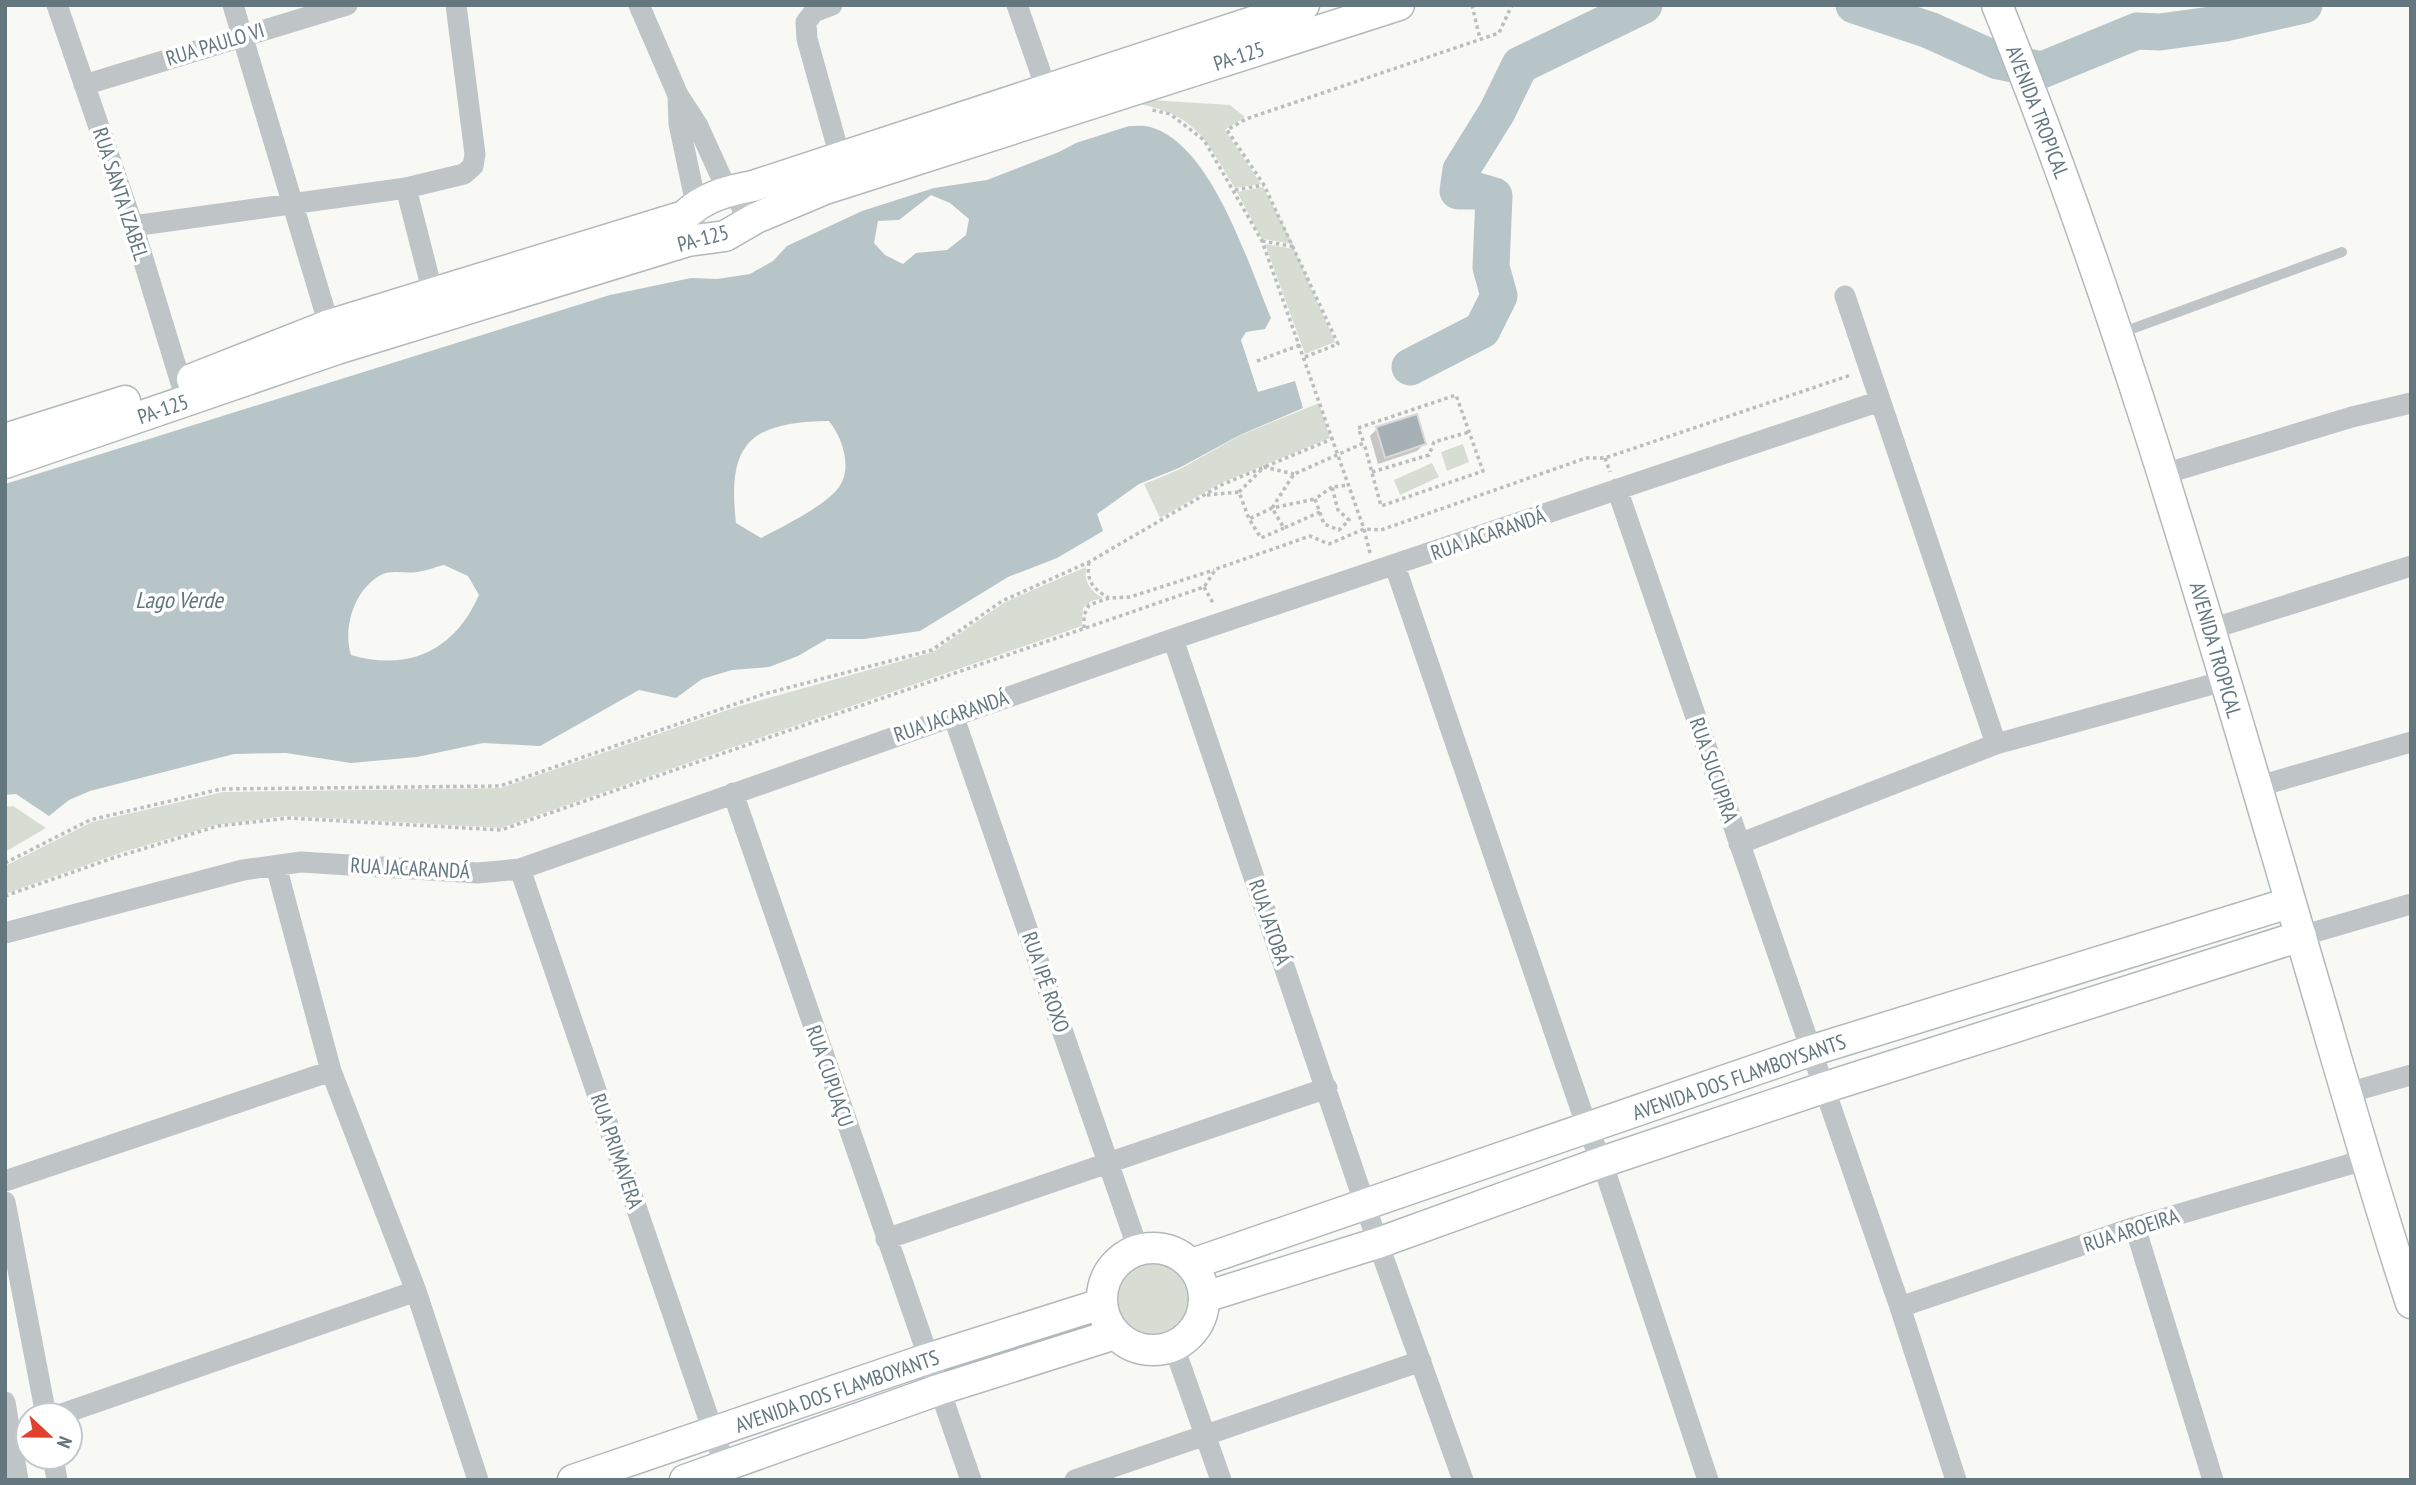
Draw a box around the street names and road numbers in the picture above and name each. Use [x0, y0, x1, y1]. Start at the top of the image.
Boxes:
street label: RUA PAULO VI [162, 16, 268, 72]
street label: PA-125 [1210, 35, 1268, 77]
street label: AVENIDA TROPICAL [2000, 42, 2076, 183]
street label: RUA SANTA IZABEL [87, 124, 155, 264]
street label: PA-125 [674, 218, 732, 258]
street label: PA-125 [134, 388, 192, 430]
street label: RUA JACARANDÁ [1427, 502, 1549, 566]
street label: AVENIDA TROPICAL [2184, 579, 2248, 721]
street label: RUA JACARANDÁ [890, 684, 1012, 748]
street label: RUA SUCUPIRA [1683, 714, 1745, 826]
street label: RUA JACARANDÁ [350, 851, 471, 885]
street label: RUA JATOBÁ [1243, 876, 1297, 968]
street label: RUA IPÊ ROXO [1016, 928, 1076, 1036]
street label: RUA CUPUAÇU [800, 1022, 860, 1130]
street label: AVENIDA DOS FLAMBOYSANTS [1629, 1028, 1849, 1126]
street label: RUA PRIMAVERA [585, 1090, 649, 1212]
street label: RUA AROEIRA [2080, 1202, 2182, 1258]
street label: AVENIDA DOS FLAMBOYANTS [732, 1343, 942, 1439]

